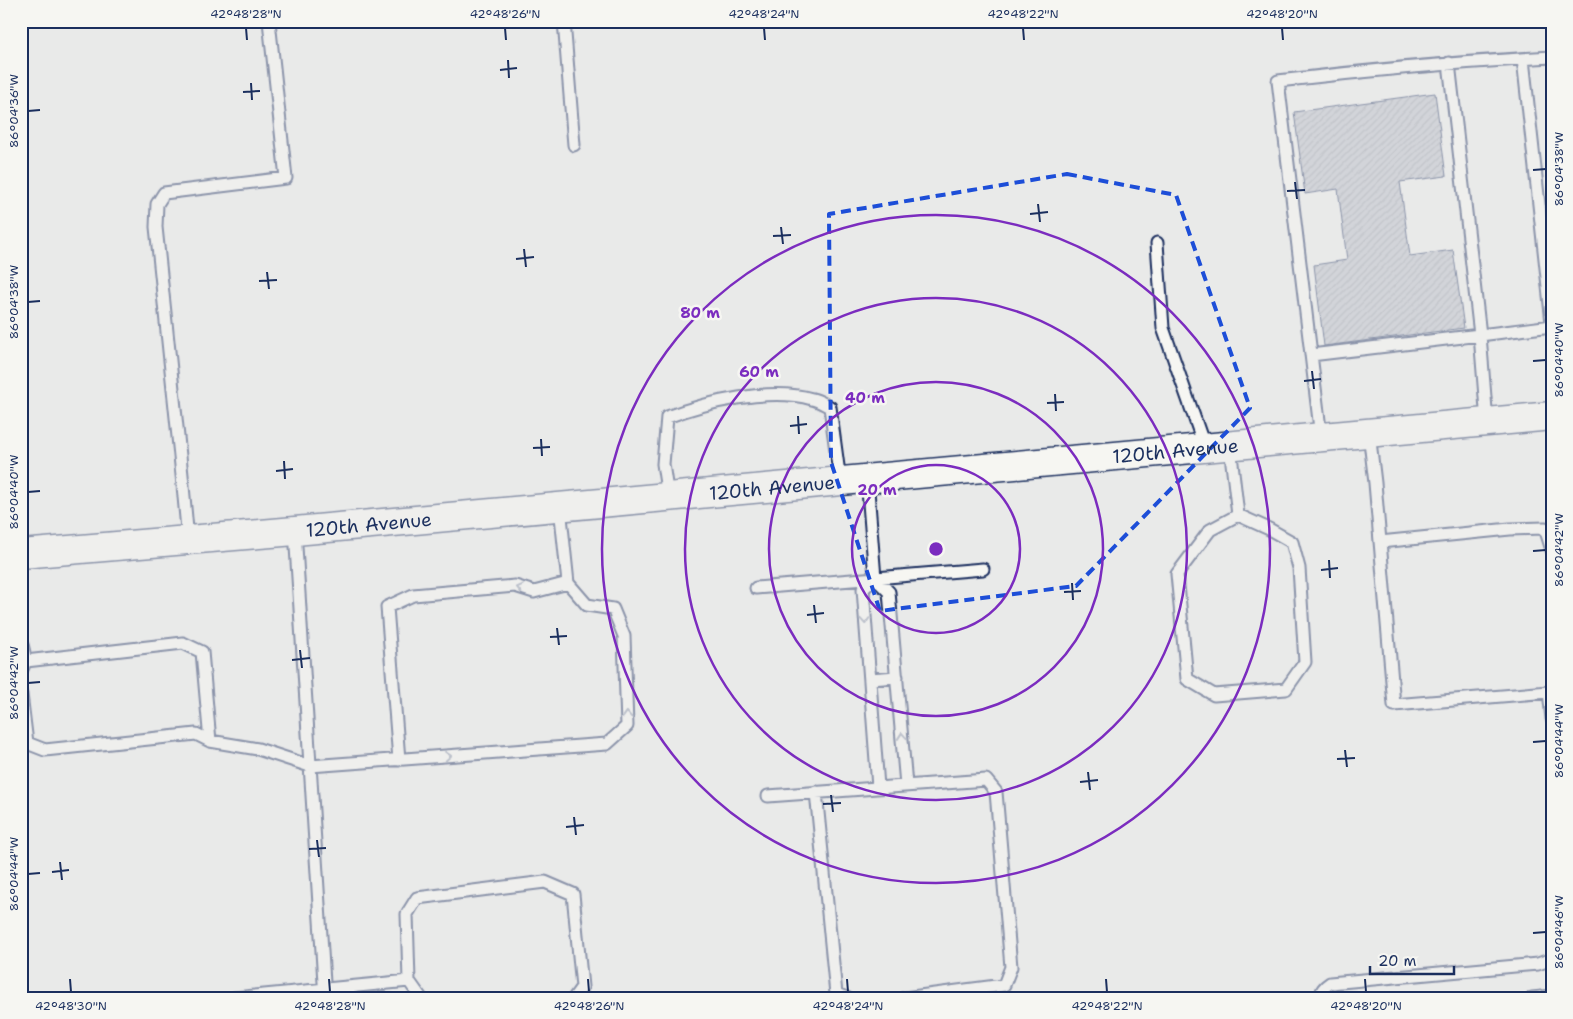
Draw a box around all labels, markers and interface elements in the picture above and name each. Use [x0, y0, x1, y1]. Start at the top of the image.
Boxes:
text: 42°48'28"N [210, 6, 282, 22]
text: 42°48'26"N [470, 6, 540, 22]
text: 42°48'24"N [728, 6, 800, 22]
text: 42°48'22"N [987, 6, 1059, 22]
text: 42°48'20"N [1246, 6, 1318, 22]
text: 86°04'36"W [6, 74, 22, 148]
text: 86°04'38"W [1551, 132, 1567, 206]
text: 86°04'38"W [6, 265, 22, 339]
text: 80 m [680, 303, 720, 323]
text: 86°04'40"W [1551, 323, 1567, 397]
text: 60 m [739, 362, 779, 382]
text: 40 m [845, 388, 885, 408]
street label: 120th Avenue [1111, 433, 1239, 469]
text: 86°04'40"W [6, 455, 22, 529]
street label: 120th Avenue [708, 470, 836, 506]
text: 20 m [857, 480, 897, 500]
street label: 120th Avenue [305, 507, 433, 543]
text: 86°04'42"W [1551, 513, 1567, 587]
centre of rings [927, 540, 945, 558]
one-way arrow [516, 583, 525, 594]
one-way arrow [860, 617, 871, 625]
text: 86°04'42"W [6, 646, 22, 720]
text: 86°04'44"W [1551, 704, 1567, 778]
one-way arrow [621, 711, 632, 719]
one-way arrow [897, 732, 908, 740]
one-way arrow [444, 751, 452, 762]
text: 86°04'44"W [6, 837, 22, 911]
text: 86°04'46"W [1551, 895, 1567, 969]
scale bar [1370, 944, 1454, 976]
text: 20 m [1378, 951, 1417, 971]
text: 42°48'30"N [35, 998, 107, 1014]
text: 42°48'28"N [294, 998, 366, 1014]
text: 42°48'26"N [554, 998, 624, 1014]
text: 42°48'24"N [812, 998, 884, 1014]
text: 42°48'22"N [1071, 998, 1143, 1014]
text: 42°48'20"N [1330, 998, 1402, 1014]

